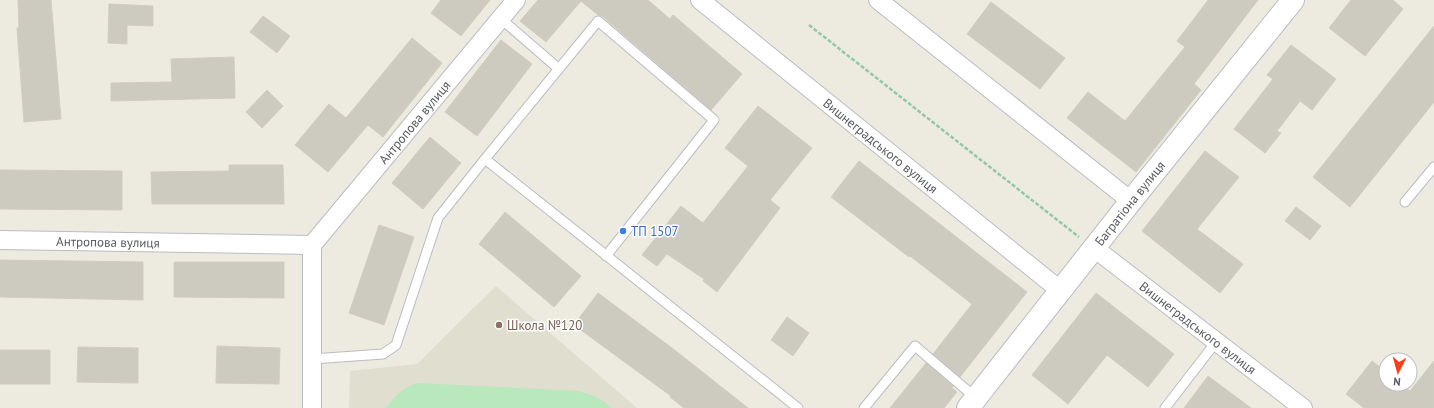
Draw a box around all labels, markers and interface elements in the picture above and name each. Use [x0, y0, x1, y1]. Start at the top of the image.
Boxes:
street label: Антропова вулиця [375, 77, 454, 168]
street label: Вишнеградського вулиця [819, 95, 941, 197]
street label: Багратіона вулиця [1091, 157, 1169, 249]
place label: ТП 1507 [631, 223, 679, 240]
marker: ТП 1507 [618, 226, 628, 236]
street label: Антропова вулиця [56, 233, 160, 252]
street label: Вишнеградського вулиця [1136, 278, 1260, 378]
place label: Школа №120 [507, 317, 582, 334]
marker: Школа №120 [494, 320, 504, 330]
north arrow [1378, 352, 1418, 392]
text: N [1393, 375, 1401, 389]

